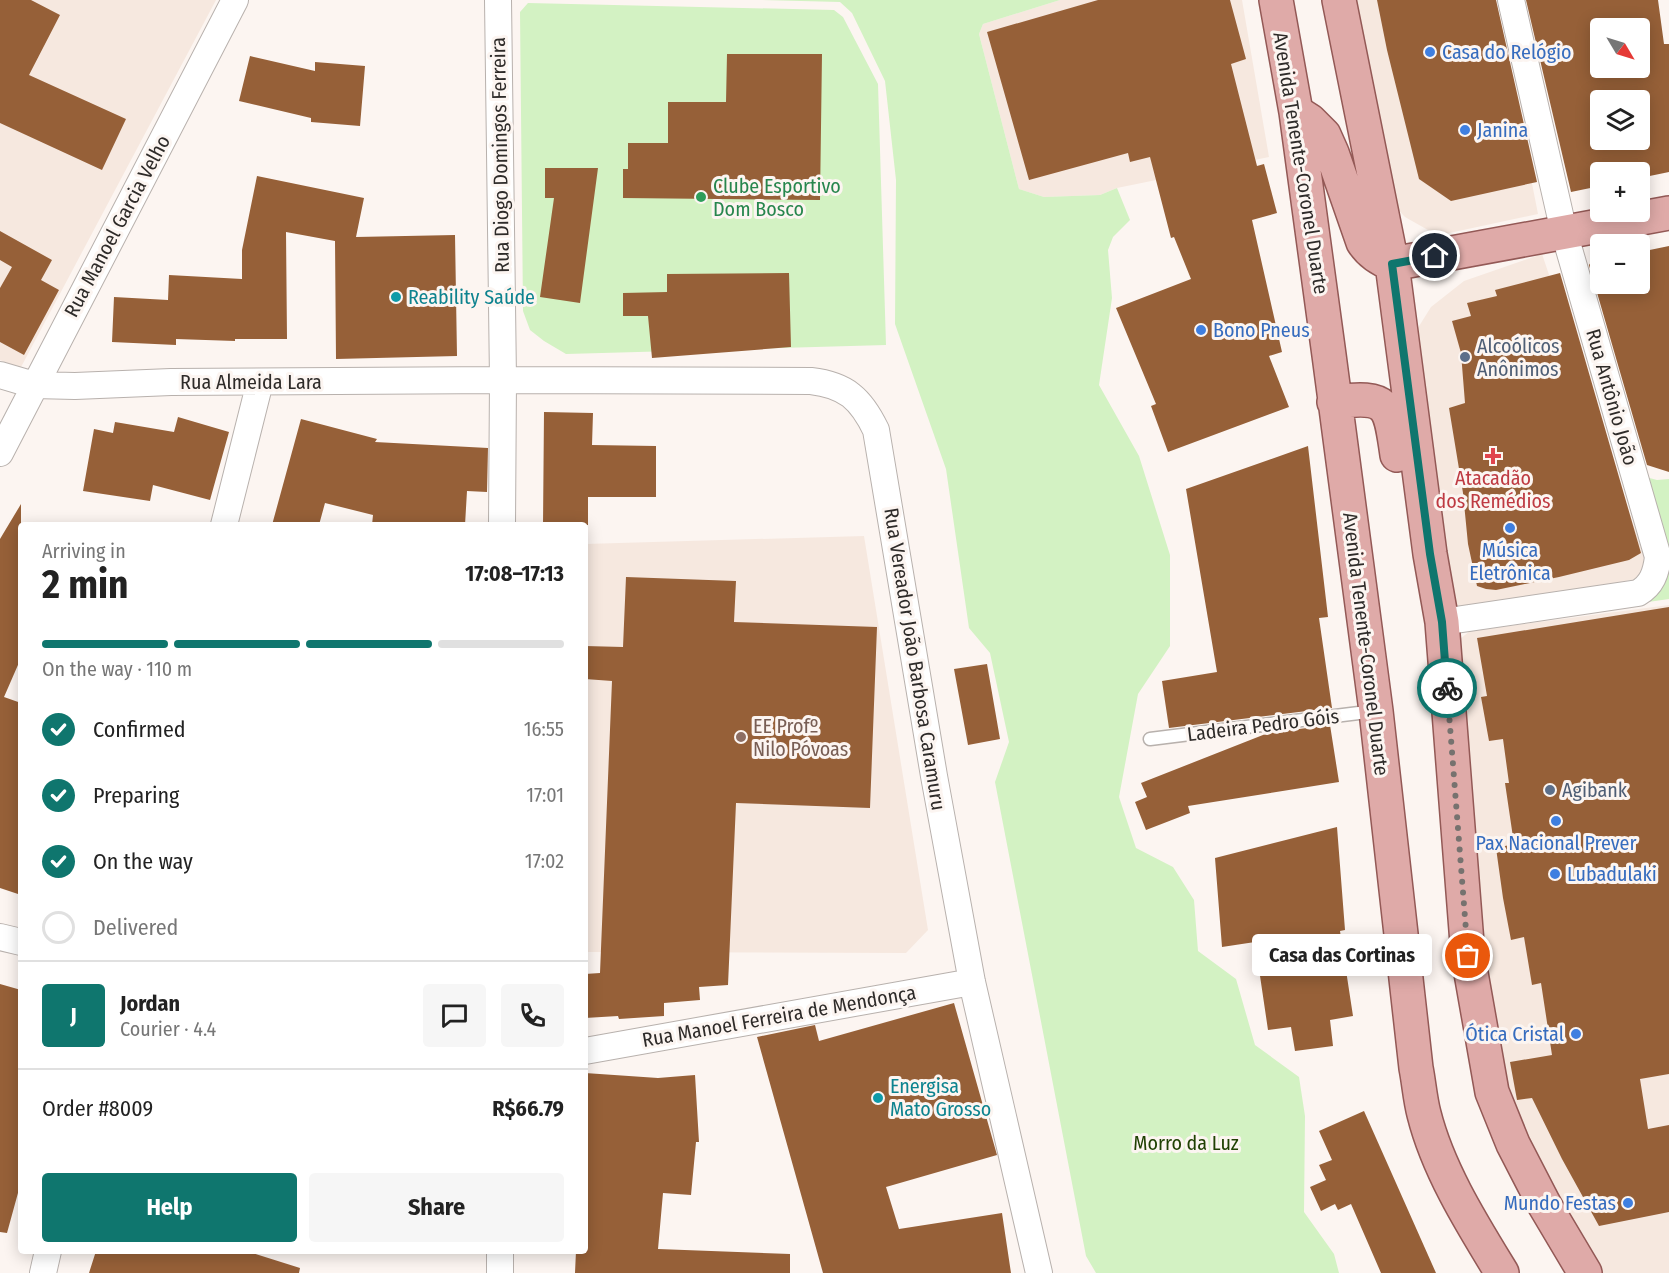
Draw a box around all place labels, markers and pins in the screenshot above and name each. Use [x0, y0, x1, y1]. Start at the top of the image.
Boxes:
place label: Casa do Relógio [1442, 40, 1572, 64]
marker: Casa do Relógio [1423, 45, 1437, 59]
place label: Janina [1477, 118, 1528, 142]
marker: Janina [1458, 123, 1472, 137]
place label: Clube Esportivo Dom Bosco [713, 174, 841, 221]
marker: Clube Esportivo Dom Bosco [694, 190, 708, 204]
pin [1409, 230, 1460, 281]
place label: Reability Saúde [408, 285, 535, 309]
marker: Reability Saúde [389, 290, 403, 304]
place label: Bono Pneus [1213, 318, 1310, 342]
marker: Bono Pneus [1194, 323, 1208, 337]
place label: Alcoólicos Anônimos [1477, 334, 1559, 381]
marker: Alcoólicos Anônimos [1458, 350, 1472, 364]
marker: Atacadão dos Remédios [1486, 449, 1500, 463]
place label: Atacadão dos Remédios [1435, 466, 1551, 513]
marker: Música Eletrônica [1503, 521, 1517, 535]
place label: Música Eletrônica [1469, 538, 1551, 585]
place label: EE Profº Nilo Póvoas [753, 714, 848, 761]
marker: EE Profº Nilo Póvoas [734, 730, 748, 744]
place label: Agibank [1562, 778, 1628, 802]
marker: Agibank [1543, 783, 1557, 797]
marker: Pax Nacional Prever [1549, 814, 1563, 828]
place label: Pax Nacional Prever [1476, 831, 1636, 855]
place label: Lubadulaki [1567, 862, 1657, 886]
marker: Lubadulaki [1548, 867, 1562, 881]
pin [1442, 930, 1493, 981]
callout: Casa das Cortinas [1252, 935, 1432, 977]
place label: Ótica Cristal [1465, 1022, 1564, 1046]
marker: Ótica Cristal [1569, 1027, 1583, 1041]
place label: Energisa Mato Grosso [890, 1074, 991, 1121]
marker: Energisa Mato Grosso [871, 1091, 885, 1105]
place label: Mundo Festas [1504, 1191, 1616, 1215]
marker: Mundo Festas [1621, 1196, 1635, 1210]

